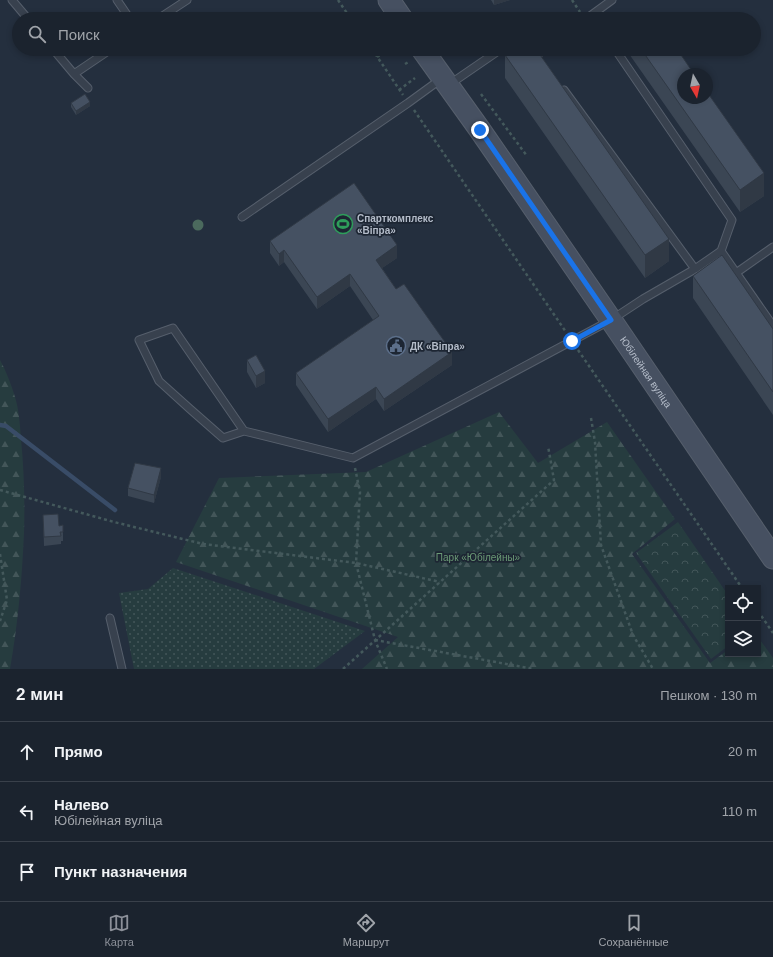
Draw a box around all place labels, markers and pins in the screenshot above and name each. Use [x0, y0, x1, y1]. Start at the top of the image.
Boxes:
sports icon: Спарткомплекс «Віпра» [332, 213, 354, 235]
place label: Спарткомплекс «Віпра» [357, 213, 434, 236]
public building icon: ДК «Віпра» [385, 335, 407, 357]
place label: ДК «Віпра» [410, 341, 465, 352]

